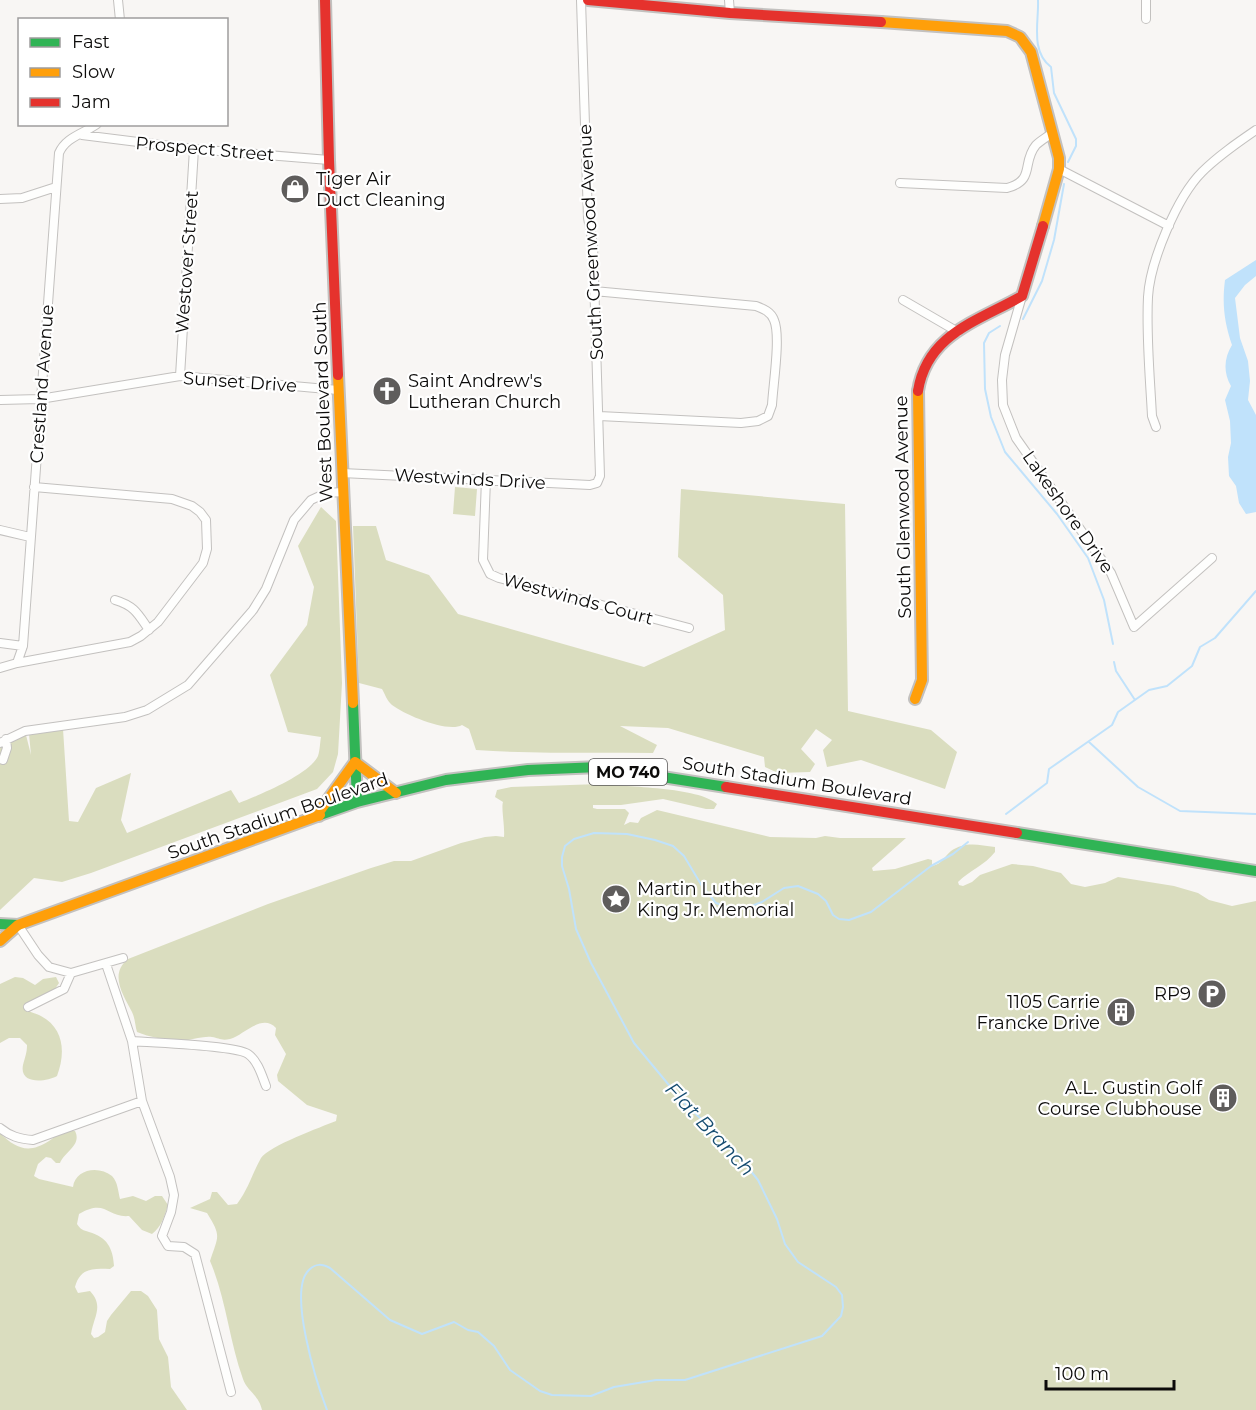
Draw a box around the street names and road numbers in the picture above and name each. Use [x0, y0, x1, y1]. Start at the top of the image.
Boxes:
street label: South Greenwood Avenue [574, 123, 608, 361]
street label: Prospect Street [135, 132, 275, 166]
street label: Westover Street [171, 190, 203, 334]
street label: West Boulevard South [308, 301, 338, 503]
street label: Crestland Avenue [25, 304, 59, 464]
street label: Sunset Drive [182, 367, 298, 397]
street label: South Glenwood Avenue [890, 395, 916, 619]
street label: Lakeshore Drive [1018, 447, 1119, 578]
street label: Westwinds Drive [394, 464, 546, 494]
street label: Westwinds Court [500, 568, 656, 630]
street label: South Stadium Boulevard [681, 752, 913, 810]
road number: MO 740 [589, 759, 667, 785]
street label: South Stadium Boulevard [165, 768, 391, 864]

